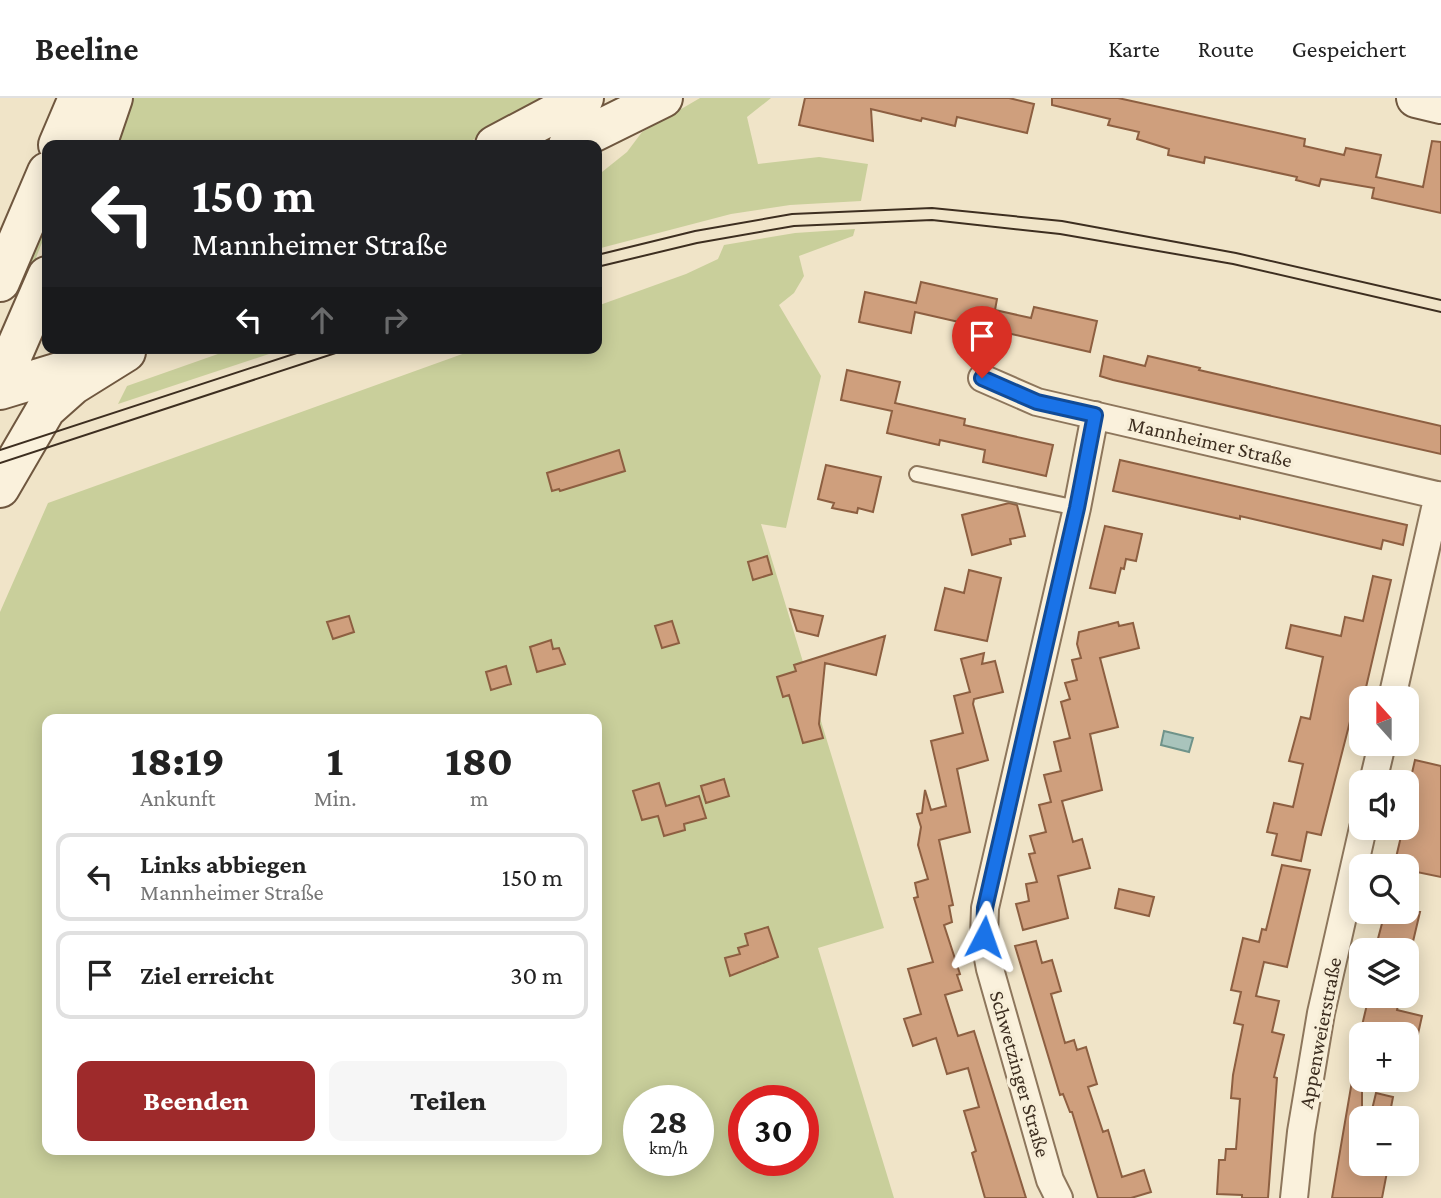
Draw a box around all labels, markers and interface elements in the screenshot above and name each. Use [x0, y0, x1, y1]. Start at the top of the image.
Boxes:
text: Beeline [35, 30, 139, 67]
text: Karte [1108, 35, 1160, 62]
text: Route [1198, 35, 1254, 62]
text: Gespeichert [1292, 35, 1406, 62]
icon: left [77, 168, 168, 259]
text: 150 m [192, 168, 315, 223]
text: Mannheimer Straße [192, 226, 448, 262]
icon: left [230, 301, 268, 339]
icon: ahead [303, 301, 341, 339]
icon: right [376, 301, 414, 339]
pin [952, 306, 1012, 378]
icon: arrive [963, 317, 1001, 355]
street label: Mannheimer Straße [1126, 411, 1294, 473]
north arrow [1349, 686, 1419, 756]
map controls [1349, 686, 1419, 1176]
text: 18:19 [131, 737, 225, 784]
text: 1 [327, 737, 343, 784]
text: 180 [445, 737, 513, 784]
button: sound [1349, 770, 1419, 840]
text: Ankunft [140, 785, 215, 811]
text: Min. [314, 785, 356, 811]
text: m [470, 785, 488, 811]
text: Links abbiegen [140, 850, 307, 879]
button: search [1349, 854, 1419, 924]
icon: left [81, 858, 119, 896]
text: 150 m [502, 863, 563, 892]
text: Mannheimer Straße [140, 879, 324, 905]
position arrow [947, 900, 1021, 974]
button: layers [1349, 938, 1419, 1008]
street label: Appenweierstraße [1294, 955, 1346, 1111]
icon: arrive [81, 956, 119, 994]
text: Ziel erreicht [140, 961, 274, 990]
text: 30 m [510, 961, 563, 990]
street label: Schwetzinger Straße [985, 988, 1055, 1160]
button: + [1349, 1022, 1419, 1092]
button: Beenden [77, 1061, 315, 1141]
button: Teilen [329, 1061, 567, 1141]
speed limit sign: 30 [728, 1085, 819, 1176]
text: 28 [649, 1102, 688, 1141]
button: − [1349, 1106, 1419, 1176]
text: km/h [649, 1138, 688, 1158]

